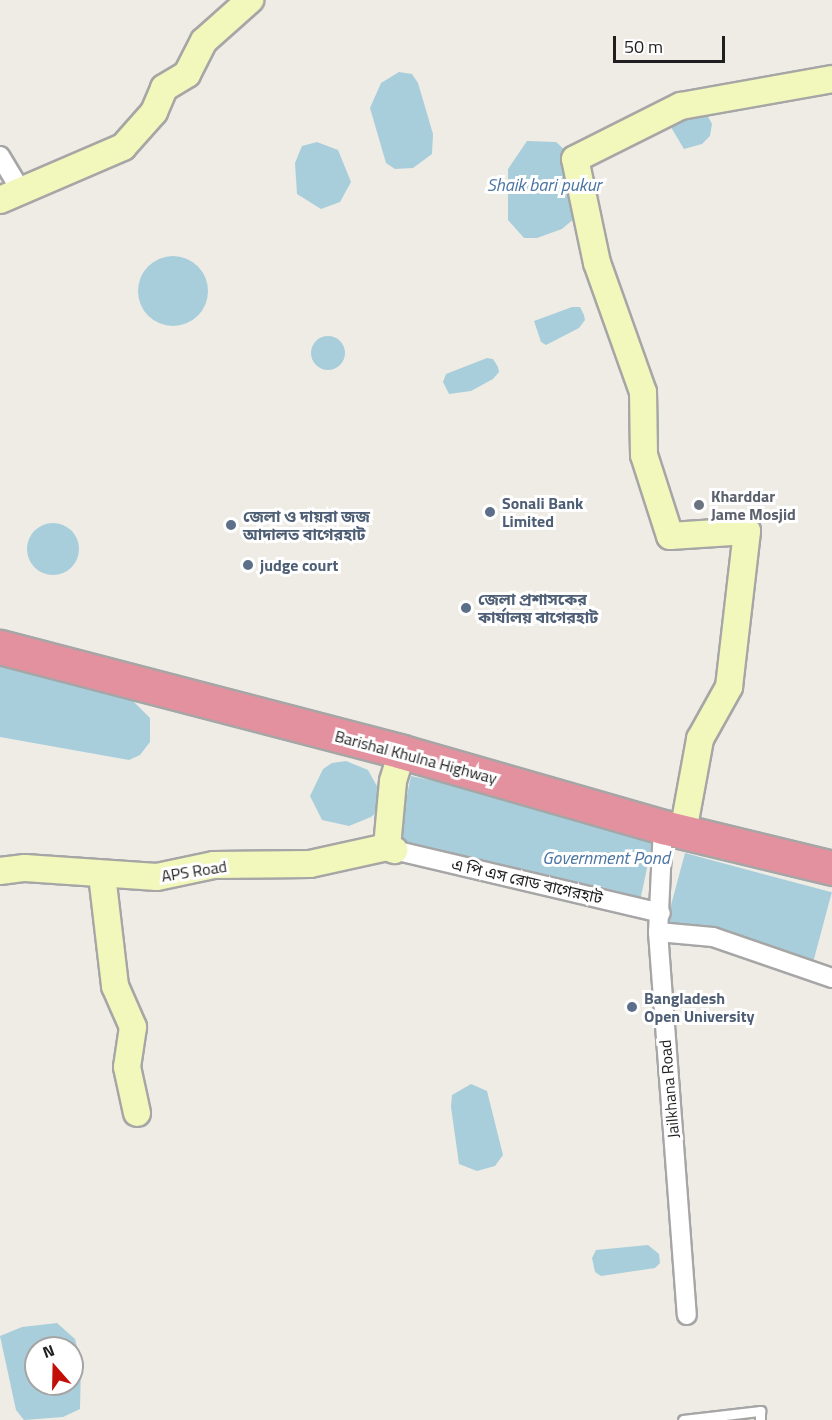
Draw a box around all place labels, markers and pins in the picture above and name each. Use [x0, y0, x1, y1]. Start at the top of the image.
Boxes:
place label: Kharddar Jame Mosjid [711, 486, 796, 524]
place label: Sonali Bank Limited [502, 493, 583, 531]
marker: Kharddar Jame Mosjid [692, 498, 706, 512]
marker: Sonali Bank Limited [483, 505, 497, 519]
place label: জেলা ও দায়রা জজ আদালত বাগেরহাট [243, 506, 370, 544]
marker: জেলা ও দায়রা জজ আদালত বাগেরহাট [224, 518, 238, 532]
place label: judge court [260, 555, 338, 575]
marker: judge court [241, 558, 255, 572]
place label: জেলা প্রশাসকের কার্যালয় বাগেরহাট [478, 589, 598, 627]
marker: জেলা প্রশাসকের কার্যালয় বাগেরহাট [459, 601, 473, 615]
place label: Bangladesh Open University [644, 988, 754, 1026]
marker: Bangladesh Open University [625, 1000, 639, 1014]

